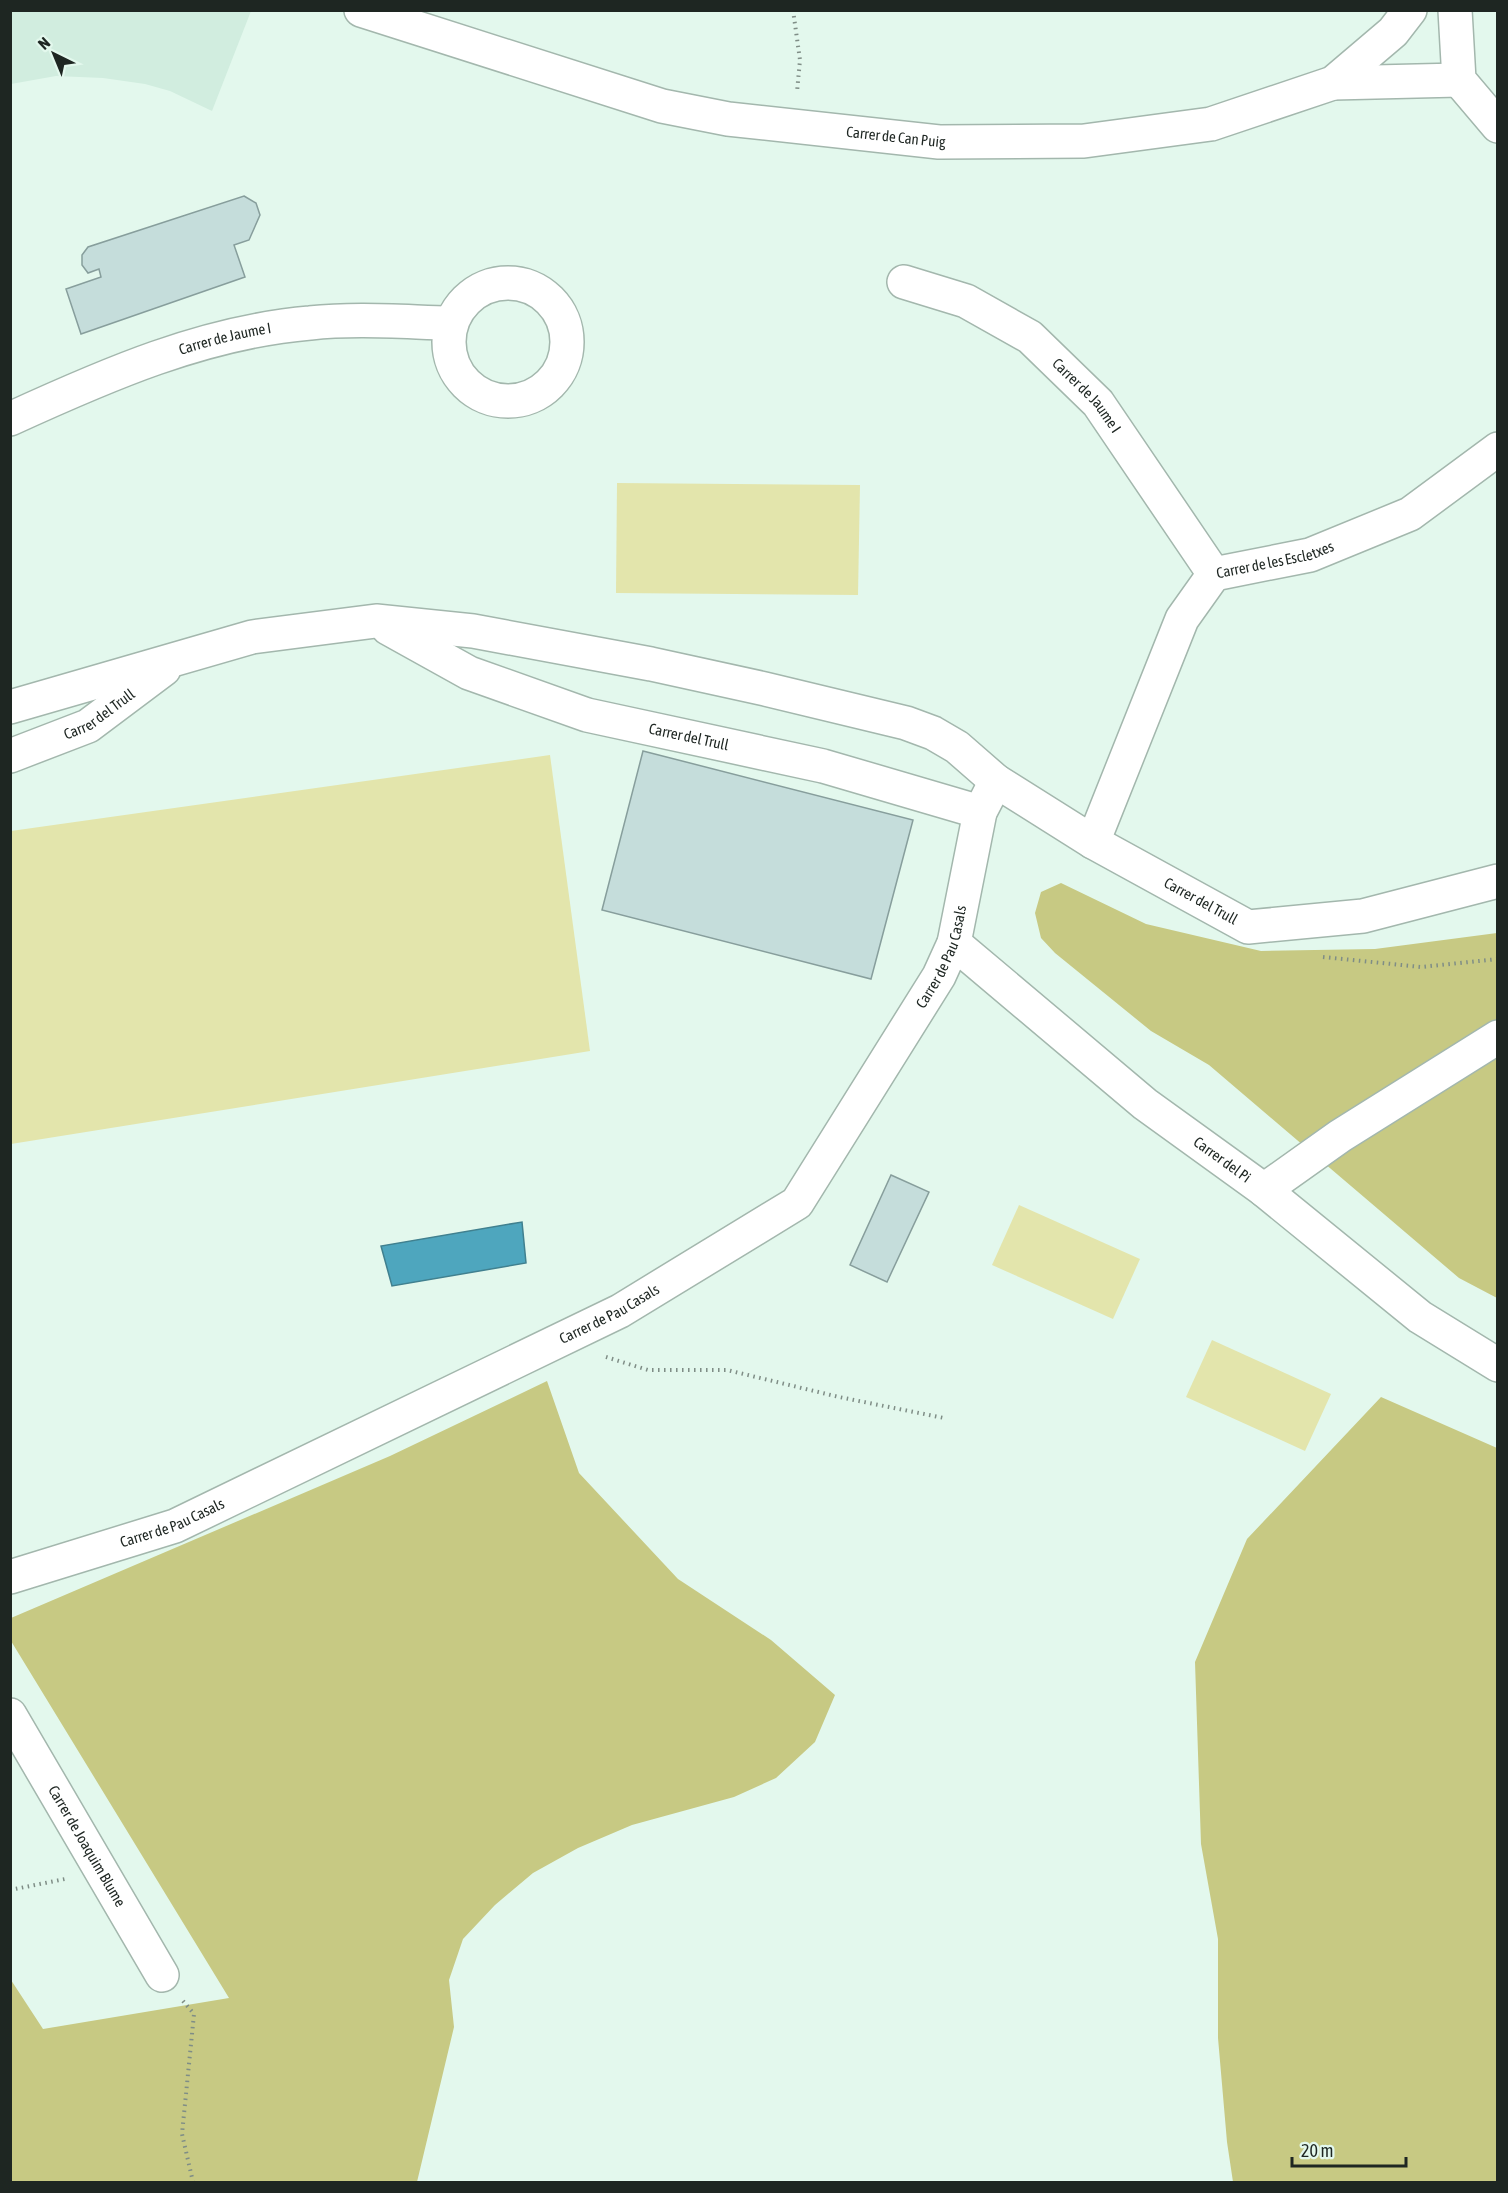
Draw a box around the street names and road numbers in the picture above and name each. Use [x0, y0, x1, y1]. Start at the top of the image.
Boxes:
street label: Carrer de Can Puig [845, 123, 946, 150]
street label: Carrer de Jaume I [177, 319, 272, 358]
street label: Carrer de Jaume I [1049, 355, 1125, 436]
street label: Carrer de les Escletxes [1215, 537, 1336, 581]
street label: Carrer del Trull [61, 685, 138, 743]
street label: Carrer del Trull [647, 720, 730, 753]
street label: Carrer del Trull [1161, 874, 1241, 928]
street label: Carrer de Pau Casals [912, 904, 969, 1011]
street label: Carrer del Pi [1191, 1133, 1254, 1186]
street label: Carrer de Pau Casals [556, 1280, 662, 1347]
street label: Carrer de Pau Casals [118, 1495, 227, 1550]
street label: Carrer de Joaquim Blume [45, 1782, 129, 1910]

